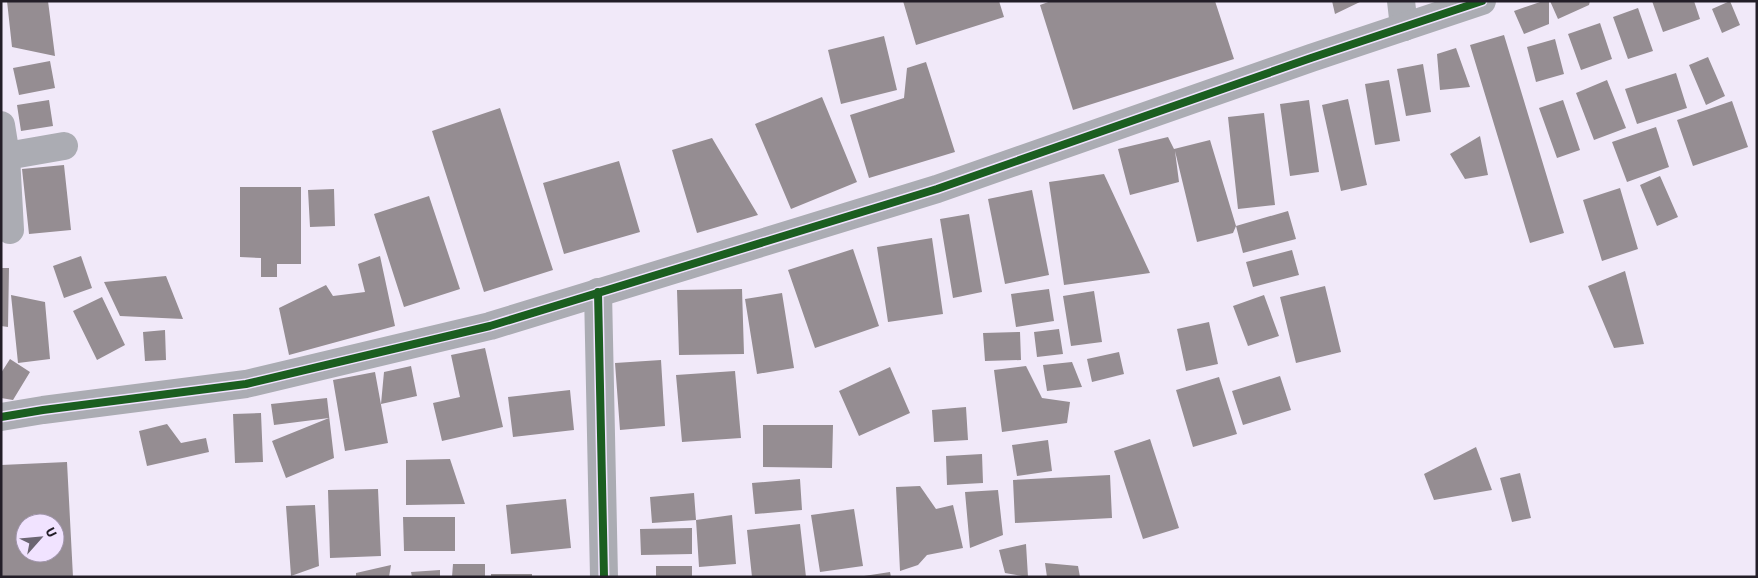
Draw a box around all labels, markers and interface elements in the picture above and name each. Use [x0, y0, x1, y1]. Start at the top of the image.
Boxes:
north arrow [15, 513, 65, 563]
text: U [40, 524, 62, 541]

